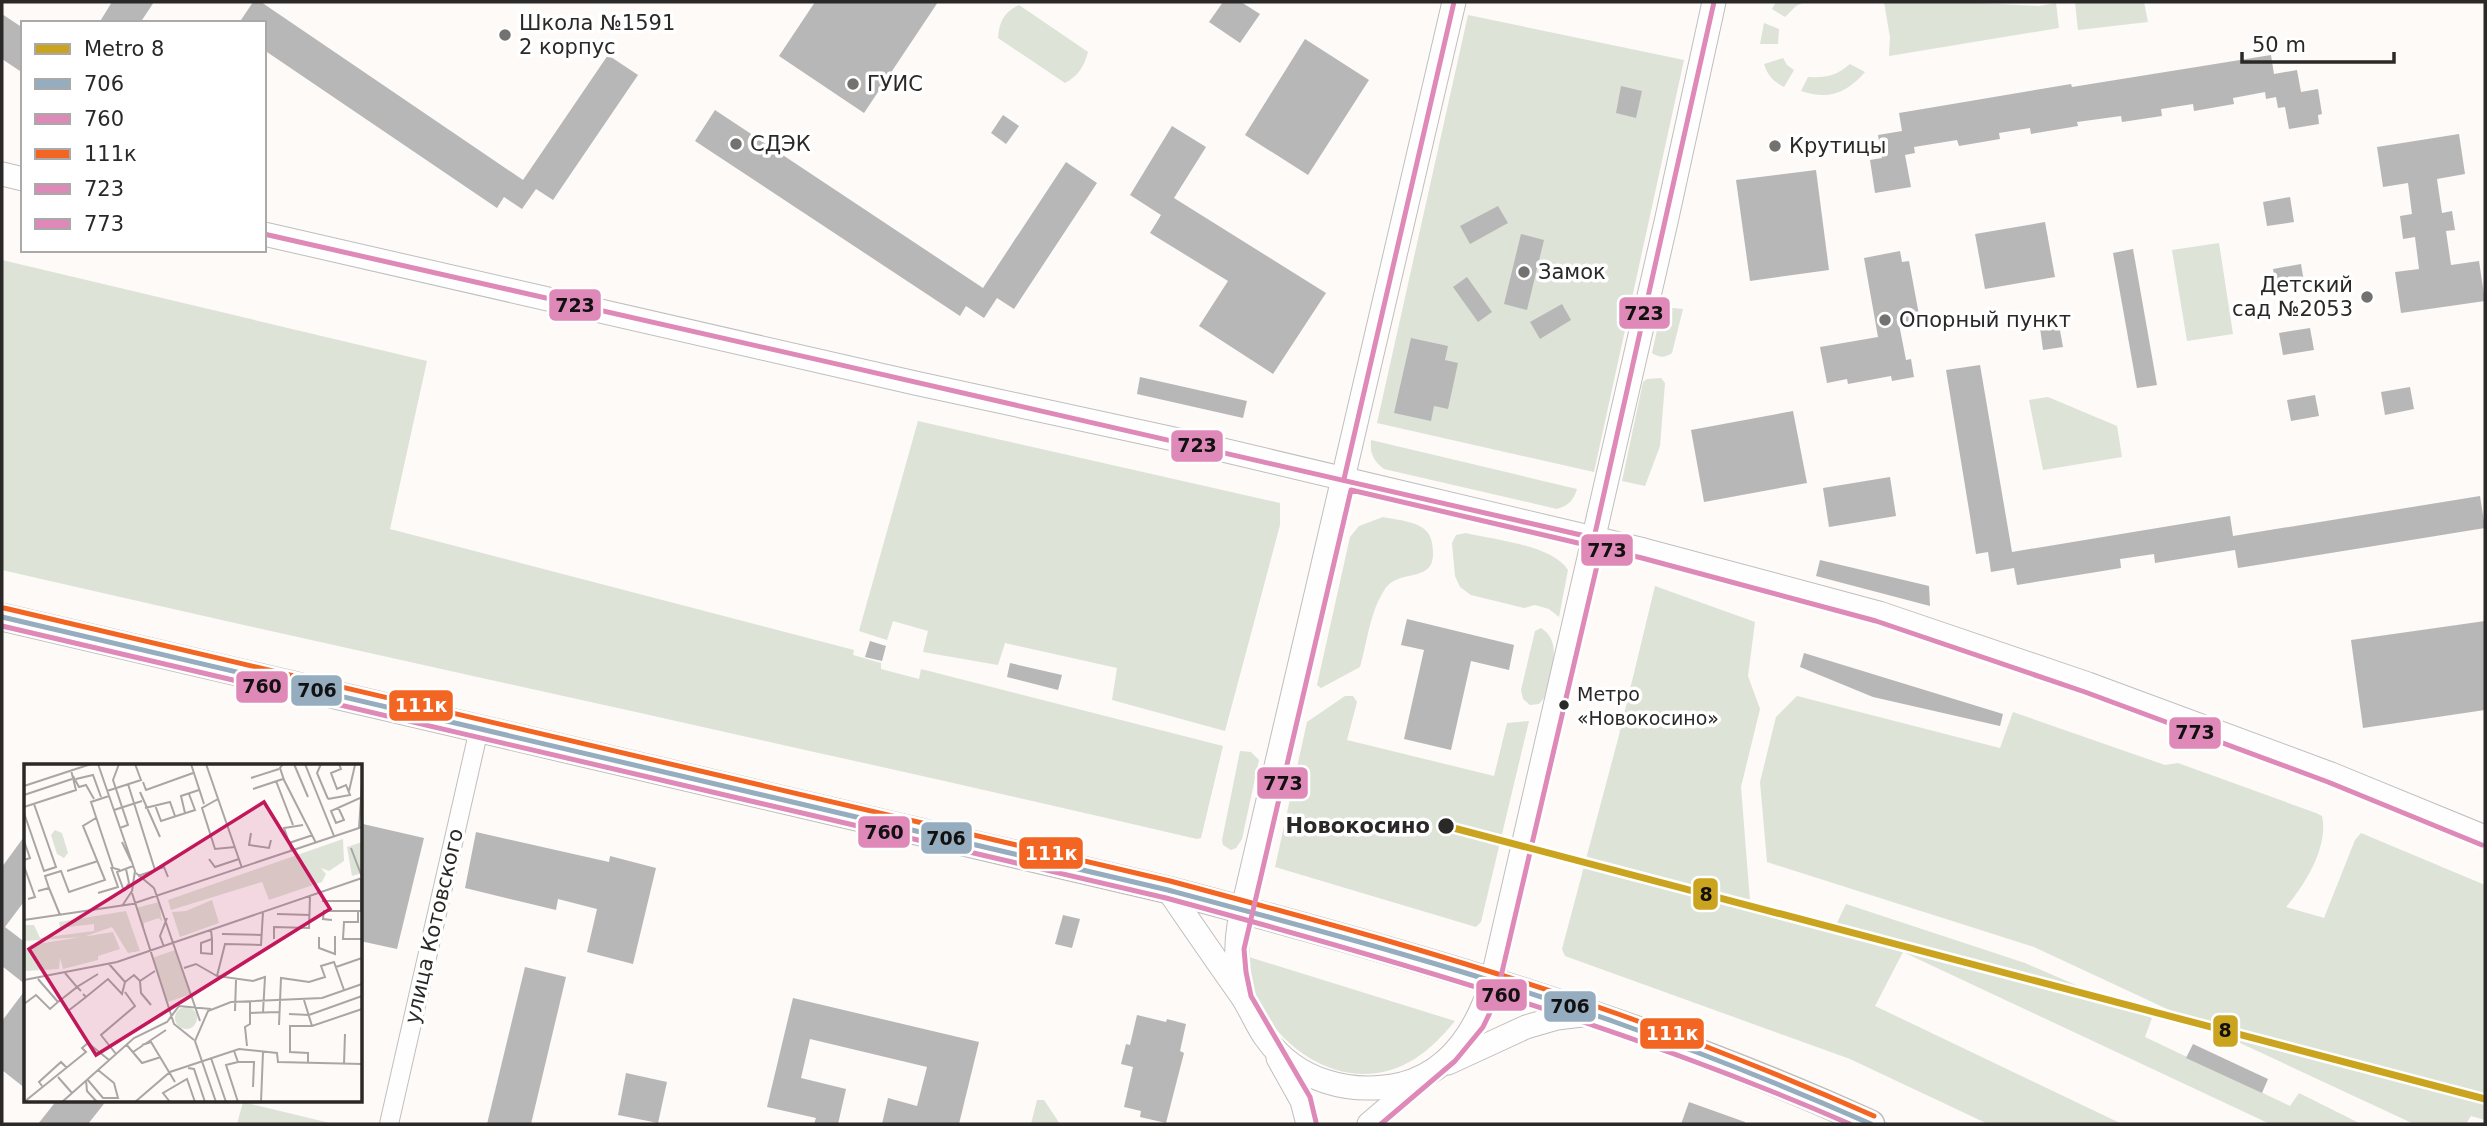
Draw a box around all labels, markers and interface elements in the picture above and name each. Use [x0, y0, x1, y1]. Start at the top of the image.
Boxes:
place label: Школа №1591 2 корпус [519, 11, 675, 59]
legend [21, 21, 266, 252]
scale bar [2242, 21, 2394, 65]
marker: Школа №1591 2 корпус [497, 27, 513, 43]
text: 50 m [2252, 33, 2306, 57]
text: Metro 8 [84, 37, 164, 61]
text: 706 [84, 72, 124, 96]
place label: ГУИС [867, 72, 923, 96]
marker: ГУИС [845, 76, 861, 92]
text: 760 [84, 107, 124, 131]
place label: СДЭК [750, 132, 811, 156]
place label: Крутицы [1789, 134, 1886, 158]
marker: СДЭК [728, 136, 744, 152]
marker: Крутицы [1767, 138, 1783, 154]
text: 111к [84, 142, 137, 166]
text: 723 [84, 177, 124, 201]
text: 773 [84, 212, 124, 236]
place label: Замок [1538, 260, 1606, 284]
marker: Замок [1516, 264, 1532, 280]
place label: Детский сад №2053 [2232, 273, 2353, 321]
line badge: 723 [548, 288, 602, 322]
marker: Детский сад №2053 [2359, 289, 2375, 305]
text: 723 [555, 294, 595, 316]
line badge: 723 [1618, 296, 1671, 330]
text: 723 [1624, 302, 1664, 324]
place label: Опорный пункт [1899, 308, 2071, 332]
marker: Опорный пункт [1877, 312, 1893, 328]
line badge: 723 [1170, 429, 1224, 463]
text: 723 [1177, 434, 1217, 456]
line badge: 773 [1580, 533, 1634, 567]
text: 773 [1587, 539, 1627, 561]
line badge: 760 [235, 670, 289, 704]
line badge: 706 [290, 674, 343, 707]
text: 760 [242, 675, 282, 697]
text: 706 [297, 679, 337, 701]
place label: Метро «Новокосино» [1577, 683, 1719, 729]
line badge: 111к [388, 689, 454, 722]
text: 111к [395, 694, 447, 716]
marker: Метро «Новокосино» [1557, 698, 1571, 712]
line badge: 773 [2168, 716, 2222, 750]
text: 773 [2175, 721, 2215, 743]
inset map [24, 764, 362, 1102]
line badge: 773 [1256, 766, 1309, 800]
text: 773 [1263, 772, 1303, 794]
place label: Новокосино [1286, 814, 1430, 838]
line badge: 760 [857, 815, 911, 849]
marker: Новокосино [1436, 816, 1456, 836]
text: 760 [864, 821, 904, 843]
line badge: 706 [920, 821, 973, 855]
street label: улица Котовского [400, 826, 468, 1026]
text: 706 [926, 827, 966, 849]
line badge: 111к [1018, 836, 1084, 870]
text: 111к [1025, 842, 1077, 864]
line badge: 8 [1692, 877, 1719, 911]
text: 8 [1699, 883, 1713, 905]
line badge: 760 [1475, 978, 1528, 1012]
text: 760 [1481, 984, 1521, 1006]
line badge: 706 [1543, 990, 1597, 1023]
text: 706 [1550, 995, 1590, 1017]
line badge: 8 [2212, 1014, 2239, 1048]
line badge: 111к [1639, 1017, 1705, 1050]
text: 8 [2218, 1019, 2232, 1041]
text: 111к [1646, 1022, 1698, 1044]

